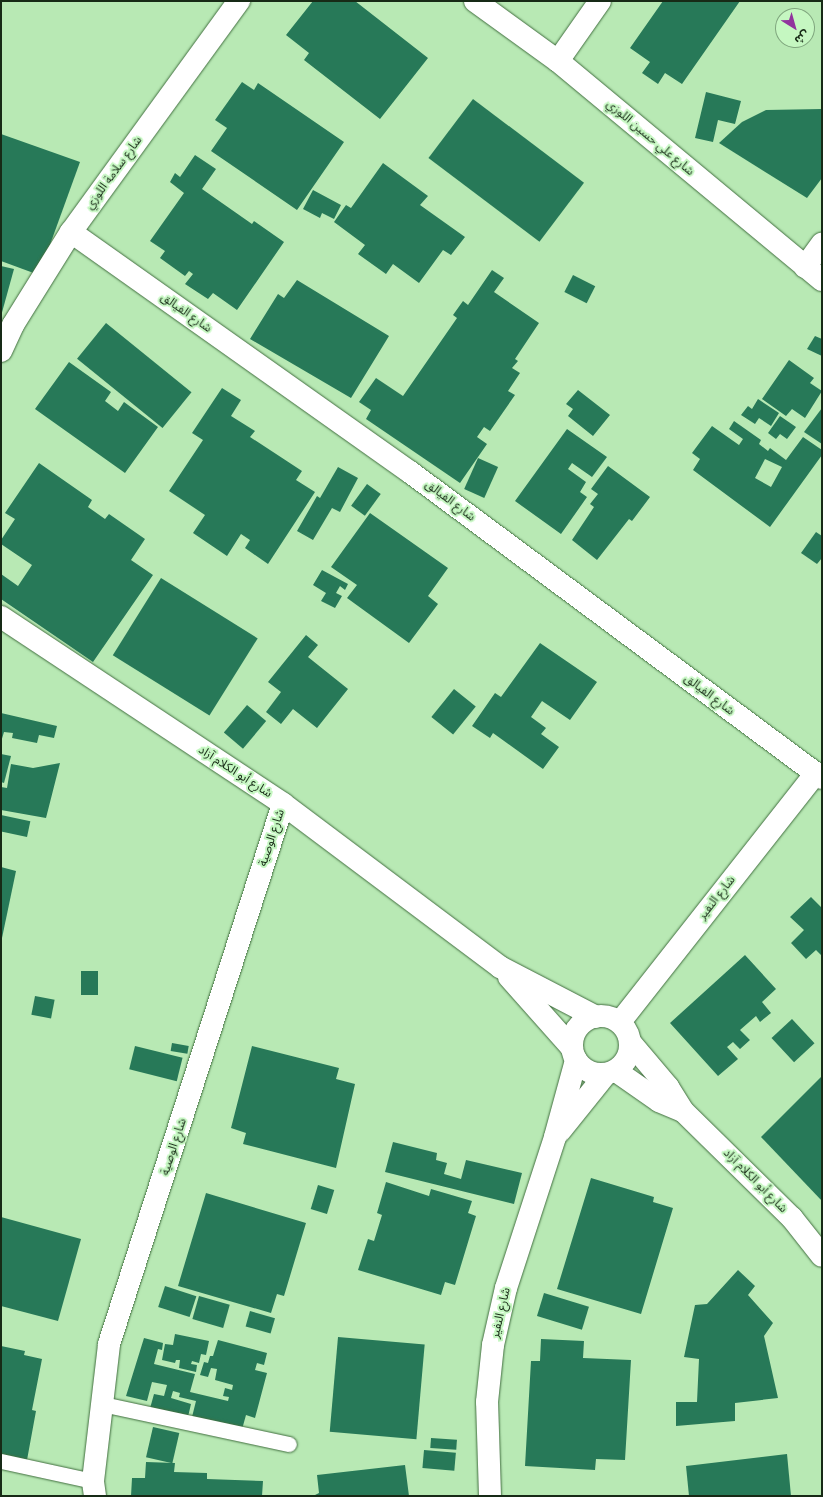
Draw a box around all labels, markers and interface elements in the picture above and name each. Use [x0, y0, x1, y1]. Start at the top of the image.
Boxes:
north arrow [775, 8, 815, 48]
text: ش [792, 27, 812, 47]
street label: شارع علي حسين اللوزي [603, 97, 697, 179]
street label: شارع سلامة اللوزي [83, 134, 145, 212]
street label: شارع الفيالق [158, 290, 214, 336]
street label: شارع الفيالق [422, 477, 478, 525]
street label: شارع الفيالق [681, 671, 737, 719]
street label: شارع أبو الكلام آزاد [196, 743, 274, 801]
street label: شارع الوصية [256, 808, 288, 868]
street label: شارع النفير [695, 873, 739, 923]
street label: شارع الوصية [158, 1117, 190, 1177]
street label: شارع أبو الكلام آزاد [720, 1146, 790, 1216]
street label: شارع النفير [488, 1286, 514, 1340]

